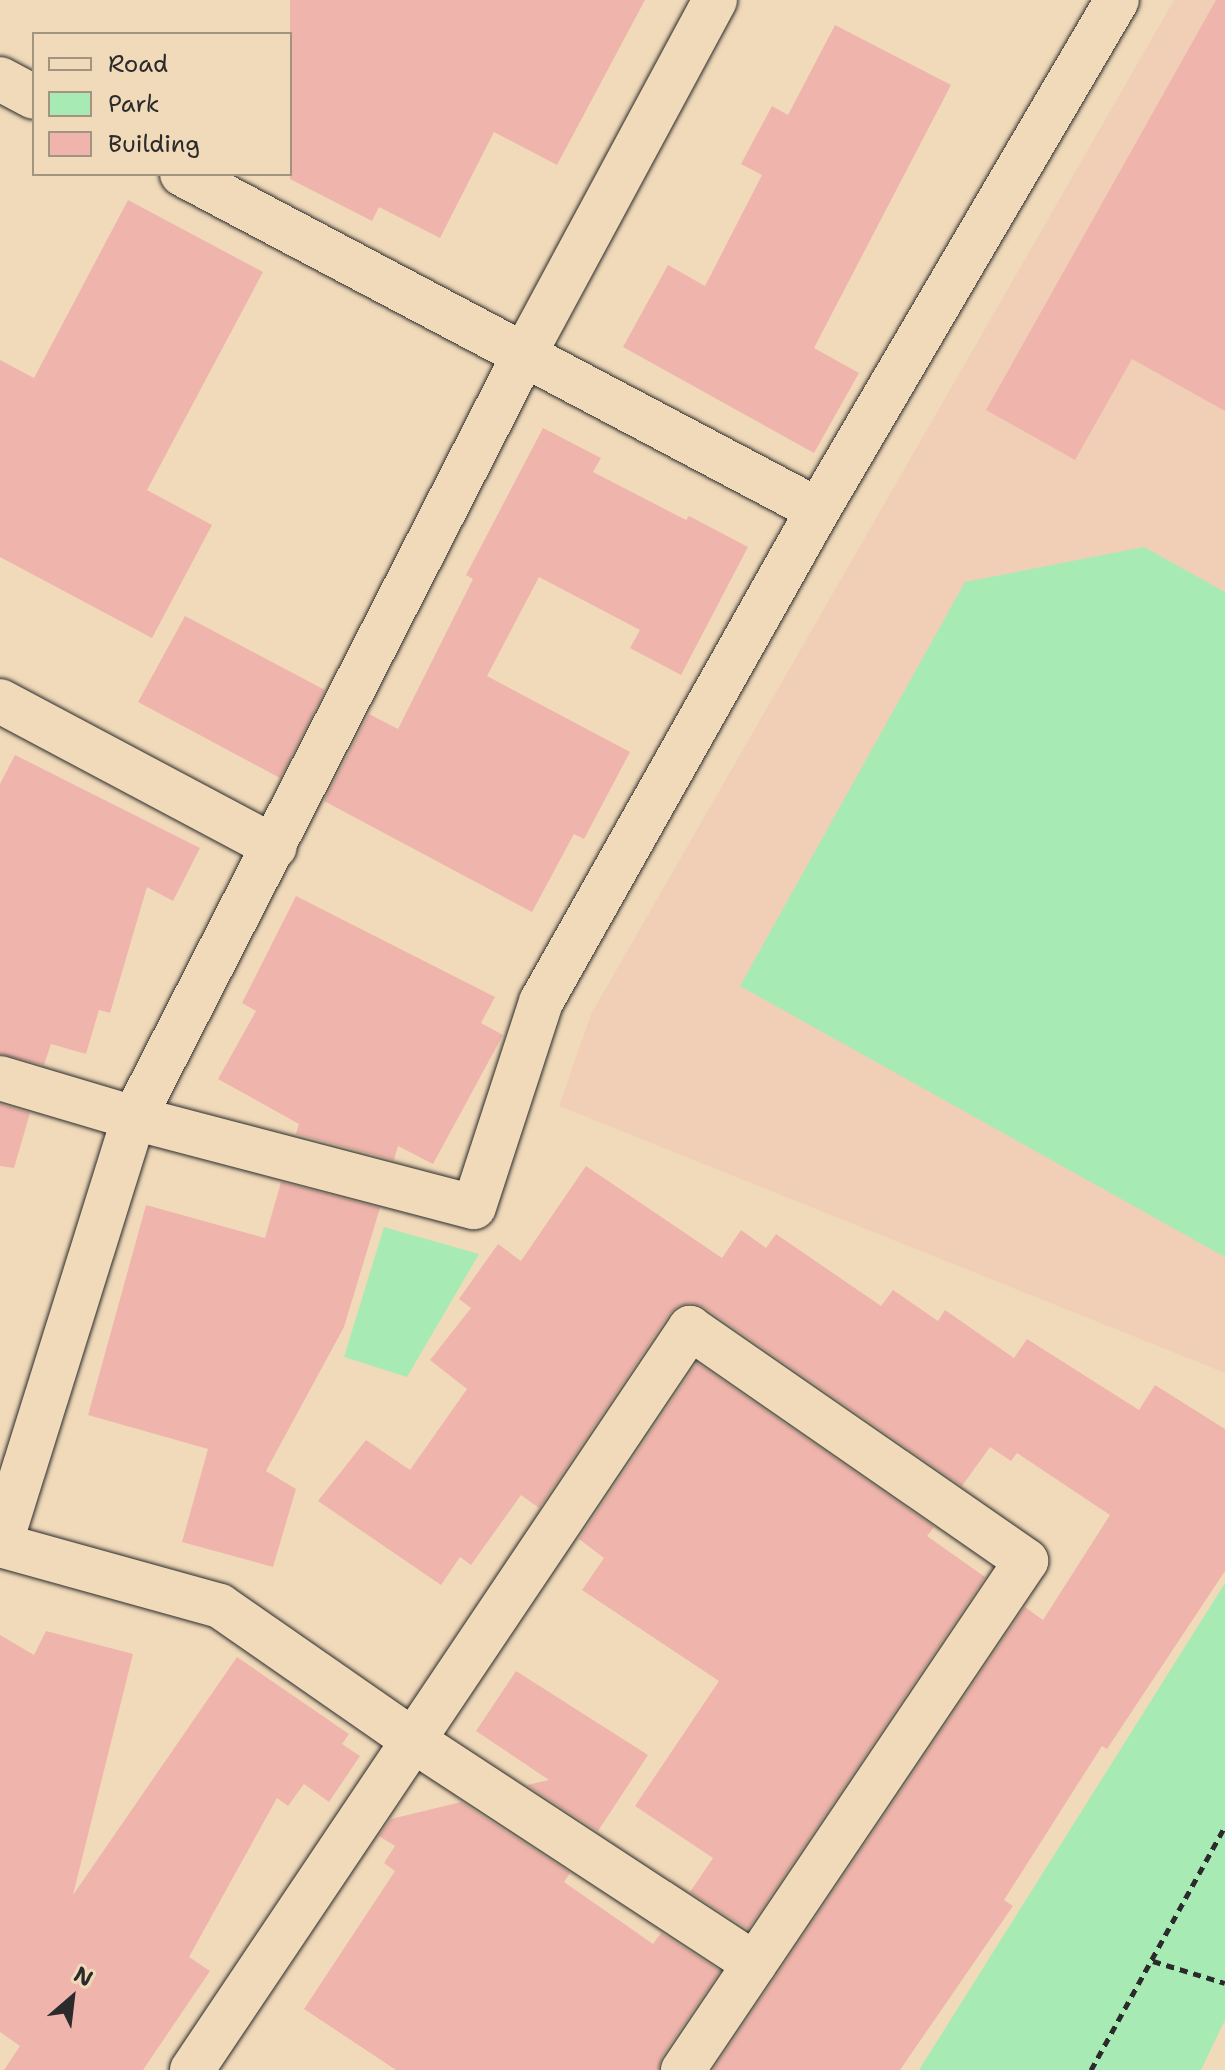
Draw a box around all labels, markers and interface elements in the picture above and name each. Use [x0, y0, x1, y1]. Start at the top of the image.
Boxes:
legend [32, 32, 292, 176]
text: Road [108, 48, 168, 80]
text: Park [108, 88, 160, 120]
text: Building [108, 128, 200, 160]
north arrow [32, 1958, 112, 2038]
text: N [69, 1959, 98, 1993]

